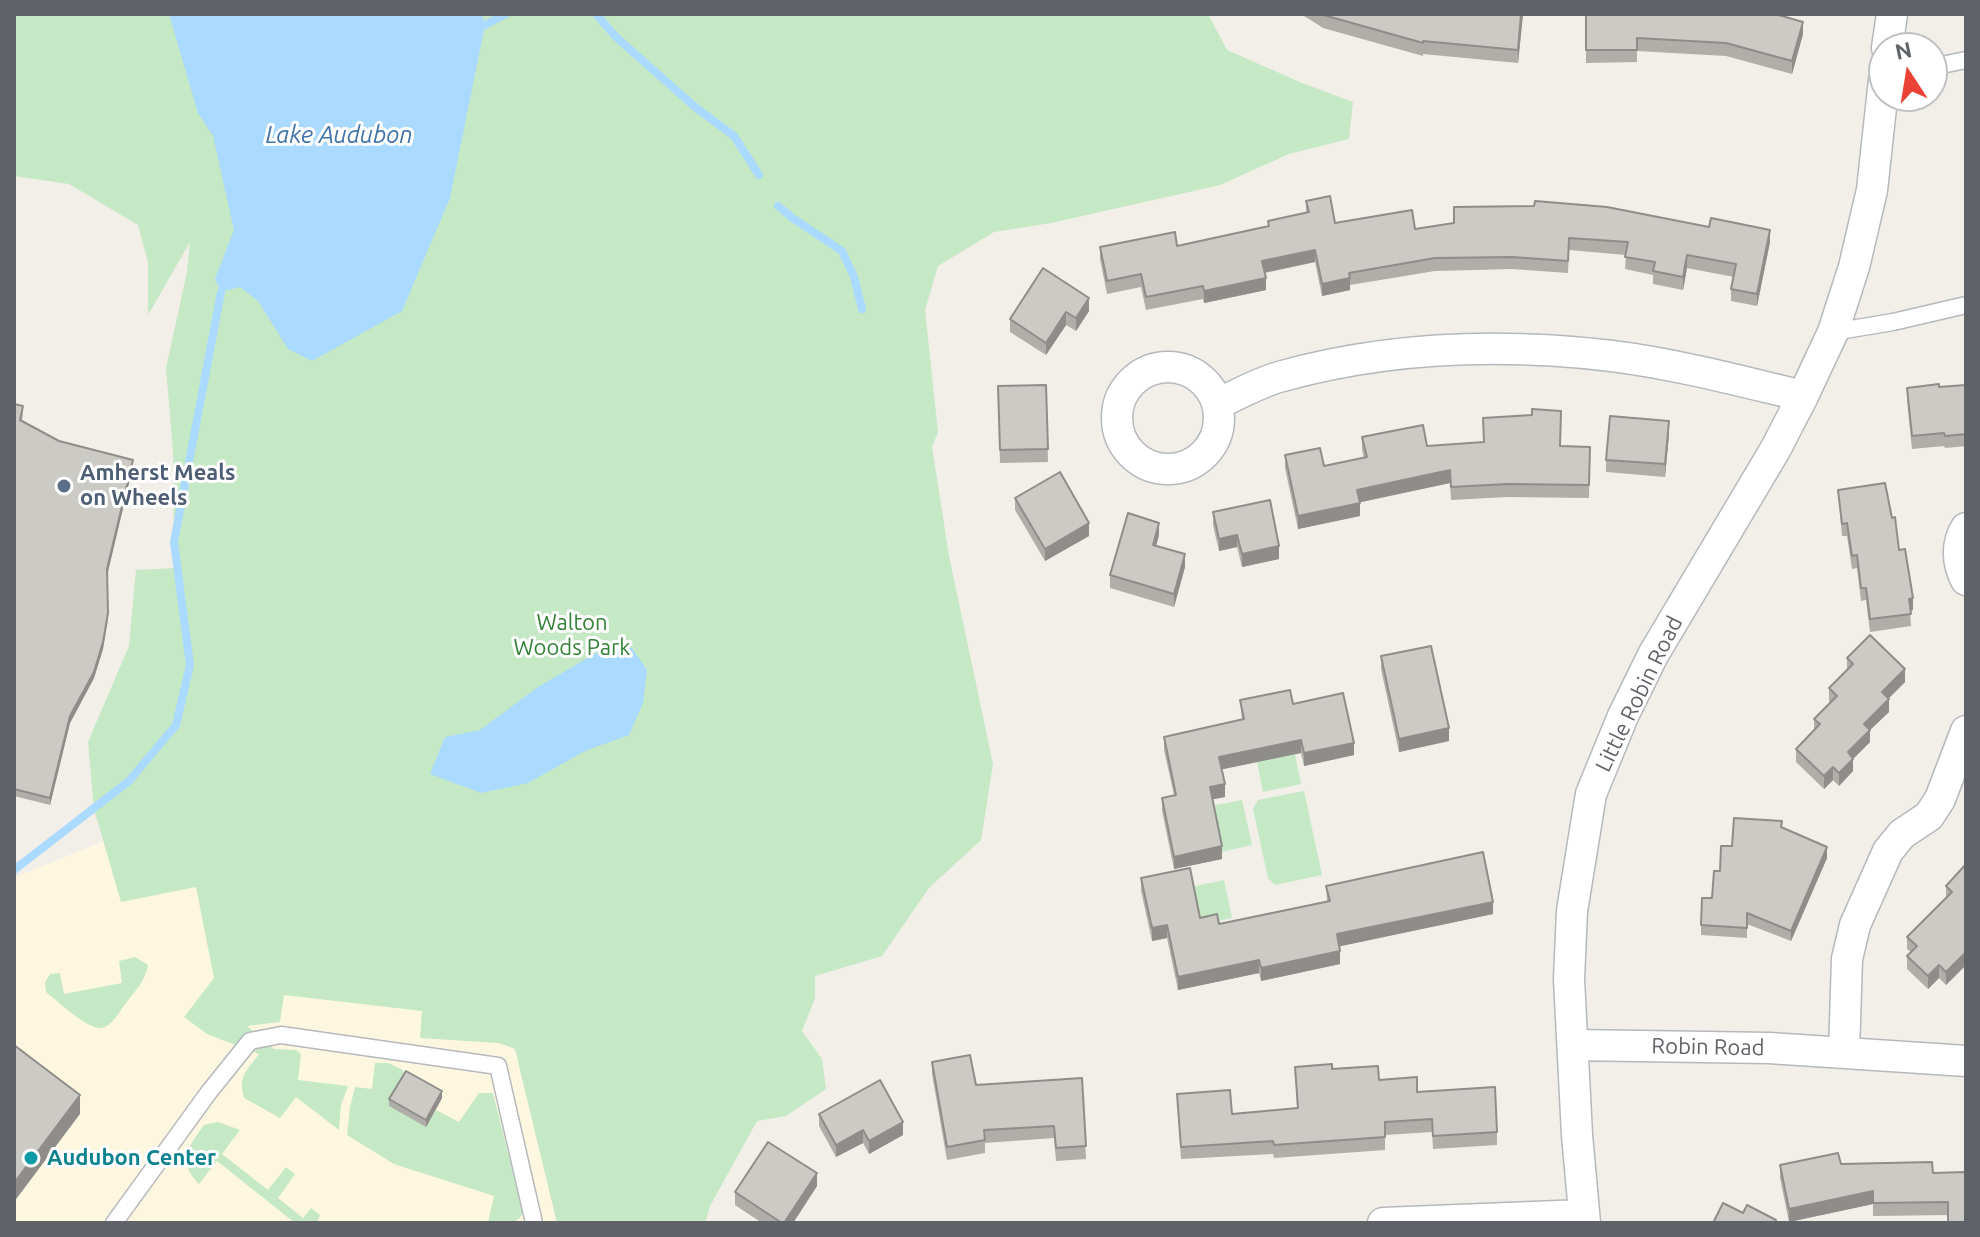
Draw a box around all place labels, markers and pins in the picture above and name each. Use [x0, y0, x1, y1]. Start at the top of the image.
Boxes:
place label: Amherst Meals on Wheels [80, 460, 235, 512]
marker: Amherst Meals on Wheels [55, 477, 73, 495]
place label: Audubon Center [47, 1145, 216, 1171]
marker: Audubon Center [22, 1149, 40, 1167]

